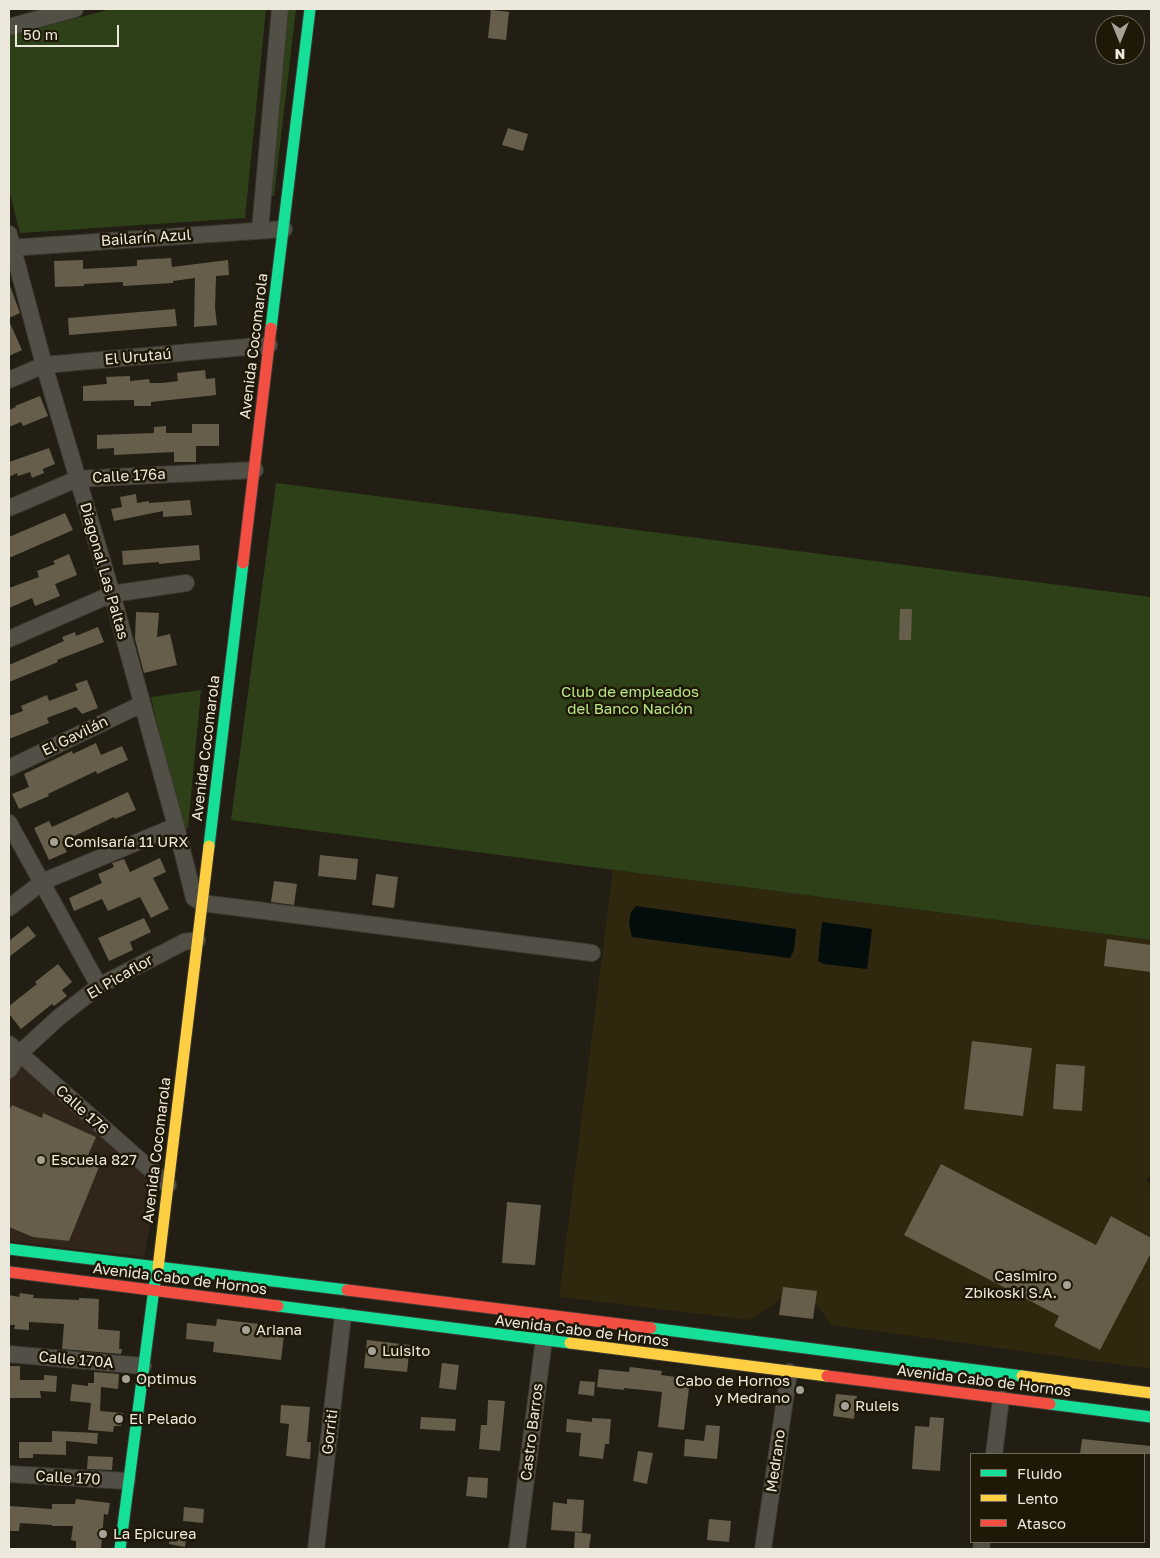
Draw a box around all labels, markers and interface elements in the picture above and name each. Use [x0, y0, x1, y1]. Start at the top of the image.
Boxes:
scale bar [18, 15, 121, 47]
north arrow [1095, 15, 1145, 65]
text: 50 m [23, 25, 58, 43]
text: N [1115, 46, 1125, 63]
street label: Bailarín Azul [100, 226, 192, 250]
street label: Avenida Cocomarola [236, 272, 272, 420]
street label: El Urutaú [104, 345, 172, 369]
street label: Calle 176a [92, 465, 166, 487]
street label: Diagonal Las Paltas [76, 501, 132, 641]
street label: Avenida Cocomarola [188, 674, 224, 822]
park label: Club de empleados del Banco Nación [561, 683, 699, 718]
street label: El Gavilán [39, 712, 111, 760]
place label: Comisaría 11 URX [64, 833, 188, 851]
marker: Comisaría 11 URX [48, 836, 60, 848]
street label: El Picaflor [84, 951, 156, 1003]
street label: Avenida Cocomarola [139, 1076, 175, 1224]
street label: Calle 176 [52, 1082, 112, 1138]
place label: Escuela 827 [51, 1151, 137, 1169]
marker: Escuela 827 [35, 1154, 47, 1166]
street label: Avenida Cabo de Hornos [92, 1259, 268, 1299]
place label: Casimiro Zbikoski S.A. [965, 1267, 1057, 1302]
marker: Casimiro Zbikoski S.A. [1061, 1279, 1073, 1291]
street label: Avenida Cabo de Hornos [494, 1311, 670, 1351]
place label: Ariana [256, 1321, 302, 1339]
marker: Ariana [240, 1324, 252, 1336]
place label: Luisito [382, 1342, 430, 1360]
marker: Luisito [366, 1345, 378, 1357]
street label: Calle 170A [38, 1348, 114, 1372]
street label: Avenida Cabo de Hornos [896, 1361, 1072, 1401]
place label: Optimus [136, 1370, 197, 1388]
place label: Cabo de Hornos y Medrano [675, 1372, 790, 1407]
marker: Optimus [120, 1373, 132, 1385]
street label: Castro Barros [517, 1382, 547, 1482]
marker: Cabo de Hornos y Medrano [794, 1384, 806, 1396]
place label: Ruleis [855, 1397, 899, 1415]
marker: Ruleis [839, 1400, 851, 1412]
street label: Gorriti [318, 1408, 342, 1456]
place label: El Pelado [129, 1410, 197, 1428]
marker: El Pelado [113, 1413, 125, 1425]
street label: Medrano [763, 1428, 789, 1494]
legend [970, 1453, 1145, 1543]
text: Fluido [1017, 1464, 1062, 1482]
street label: Calle 170 [35, 1467, 101, 1489]
text: Lento [1017, 1489, 1058, 1507]
text: Atasco [1017, 1514, 1066, 1532]
place label: La Epicurea [113, 1525, 196, 1543]
marker: La Epicurea [97, 1528, 109, 1540]

